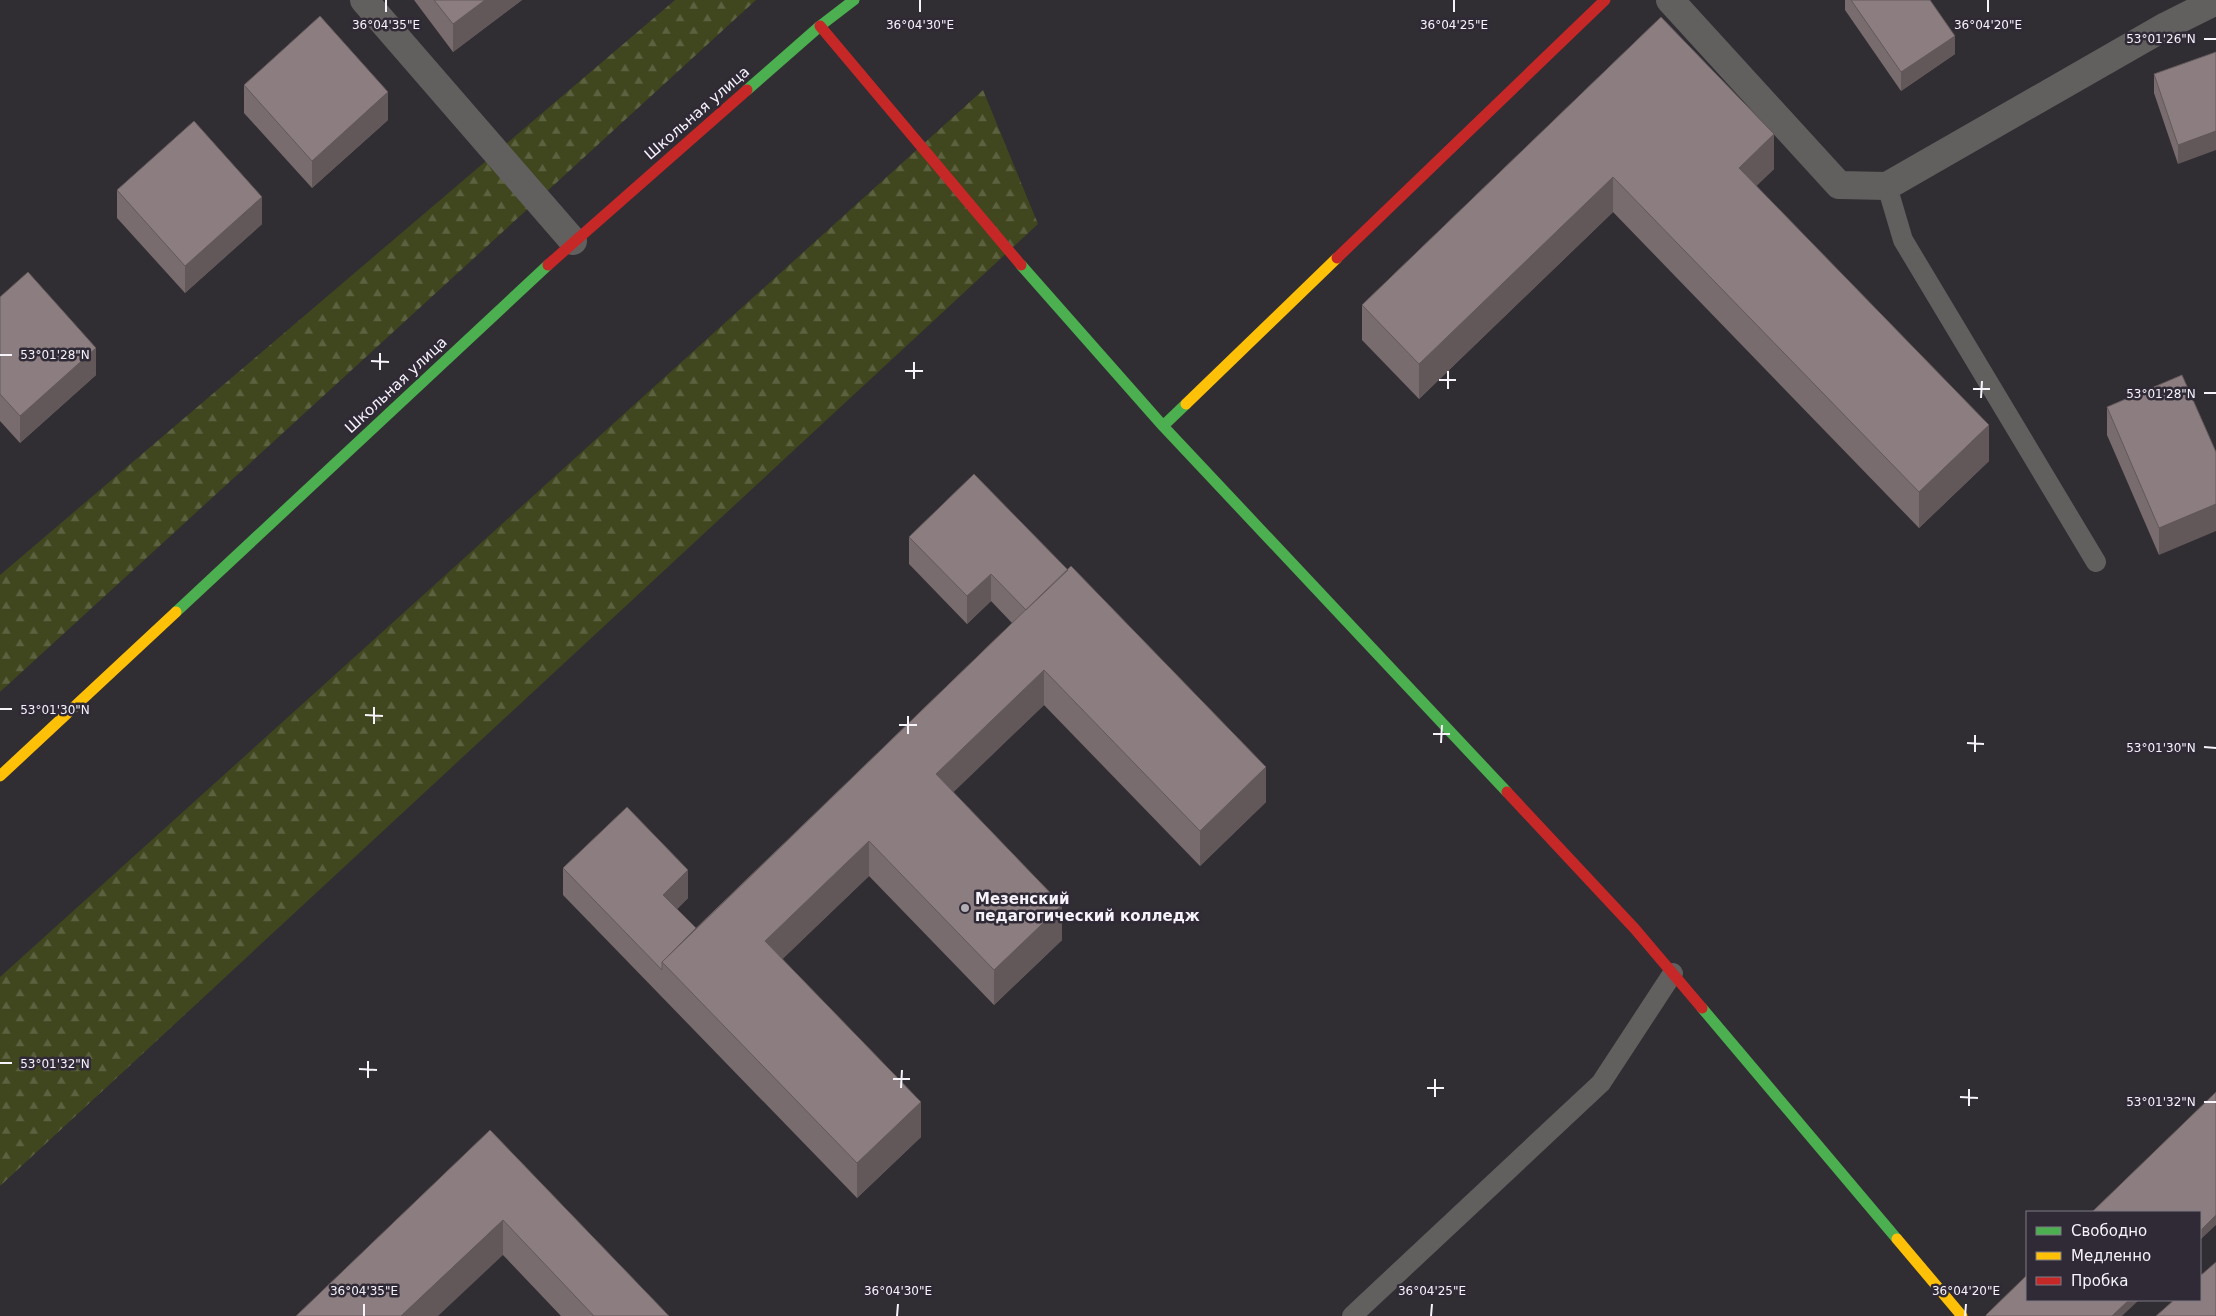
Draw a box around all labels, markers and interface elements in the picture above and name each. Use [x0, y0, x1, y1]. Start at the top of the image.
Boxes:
text: 36°04'35"E [352, 18, 420, 32]
text: 36°04'30"E [886, 18, 954, 32]
text: 36°04'25"E [1420, 18, 1488, 32]
text: 36°04'20"E [1954, 18, 2022, 32]
text: 53°01'26"N [2126, 32, 2196, 46]
street label: Школьная улица [641, 63, 753, 163]
street label: Школьная улица [341, 333, 451, 437]
text: 53°01'28"N [20, 348, 90, 362]
text: 53°01'28"N [2126, 387, 2196, 401]
text: 53°01'30"N [20, 703, 90, 717]
text: 53°01'30"N [2126, 741, 2196, 755]
place label: Мезенский педагогический колледж [975, 890, 1200, 925]
marker: Мезенский педагогический колледж [959, 902, 971, 914]
text: 53°01'32"N [20, 1057, 90, 1071]
text: 53°01'32"N [2126, 1095, 2196, 1109]
legend [2026, 1211, 2201, 1301]
text: Свободно [2071, 1222, 2147, 1240]
text: Медленно [2071, 1247, 2151, 1265]
text: Пробка [2071, 1272, 2128, 1290]
text: 36°04'35"E [330, 1284, 398, 1298]
text: 36°04'30"E [864, 1284, 932, 1298]
text: 36°04'25"E [1398, 1284, 1466, 1298]
text: 36°04'20"E [1932, 1284, 2000, 1298]

